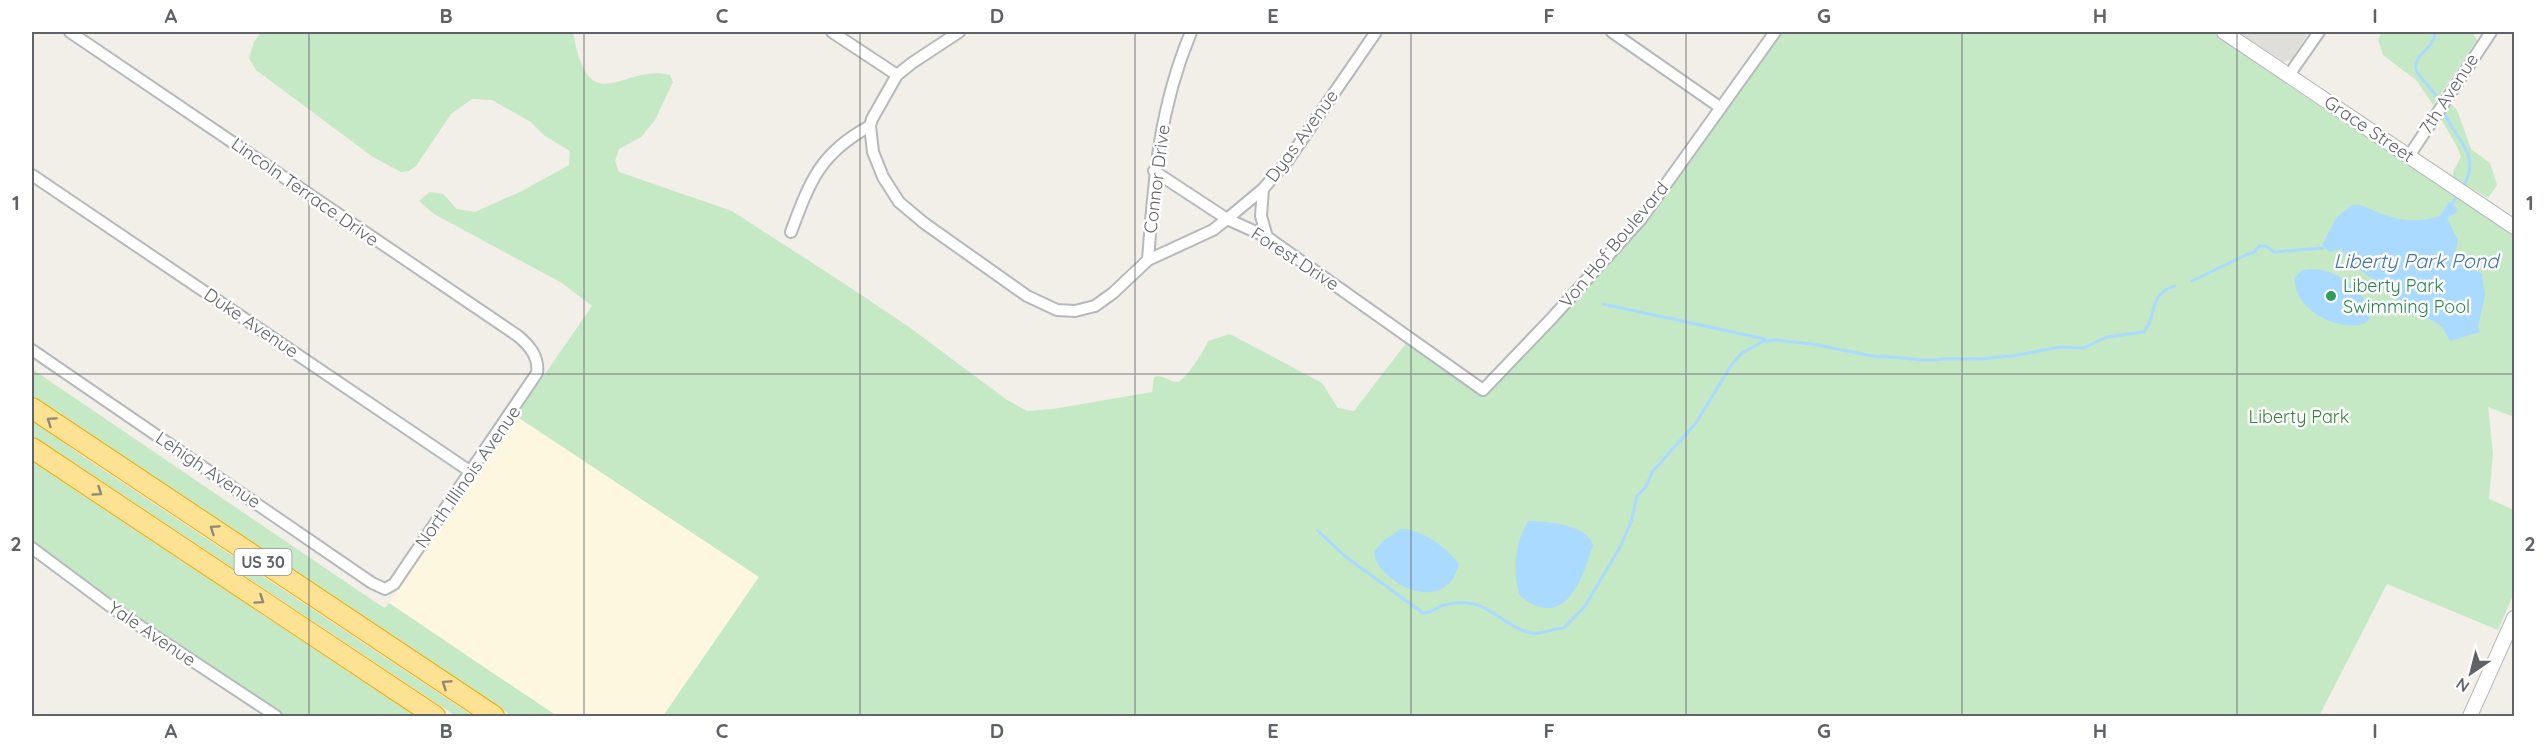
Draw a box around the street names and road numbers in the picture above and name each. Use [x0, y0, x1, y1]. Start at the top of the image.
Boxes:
street label: 7th Avenue [2414, 49, 2483, 139]
street label: Dyas Avenue [1260, 85, 1343, 187]
street label: Grace Street [2320, 90, 2419, 167]
street label: Connor Drive [1138, 123, 1175, 235]
street label: Lincoln Terrace Drive [227, 132, 383, 251]
street label: Von Hof Boulevard [1554, 177, 1673, 312]
street label: Forest Drive [1247, 222, 1344, 296]
street label: Duke Avenue [200, 283, 303, 363]
street label: North Illinois Avenue [410, 401, 525, 552]
street label: Lehigh Avenue [151, 426, 265, 513]
road number: US 30 [234, 549, 292, 575]
street label: Yale Avenue [104, 596, 201, 671]

